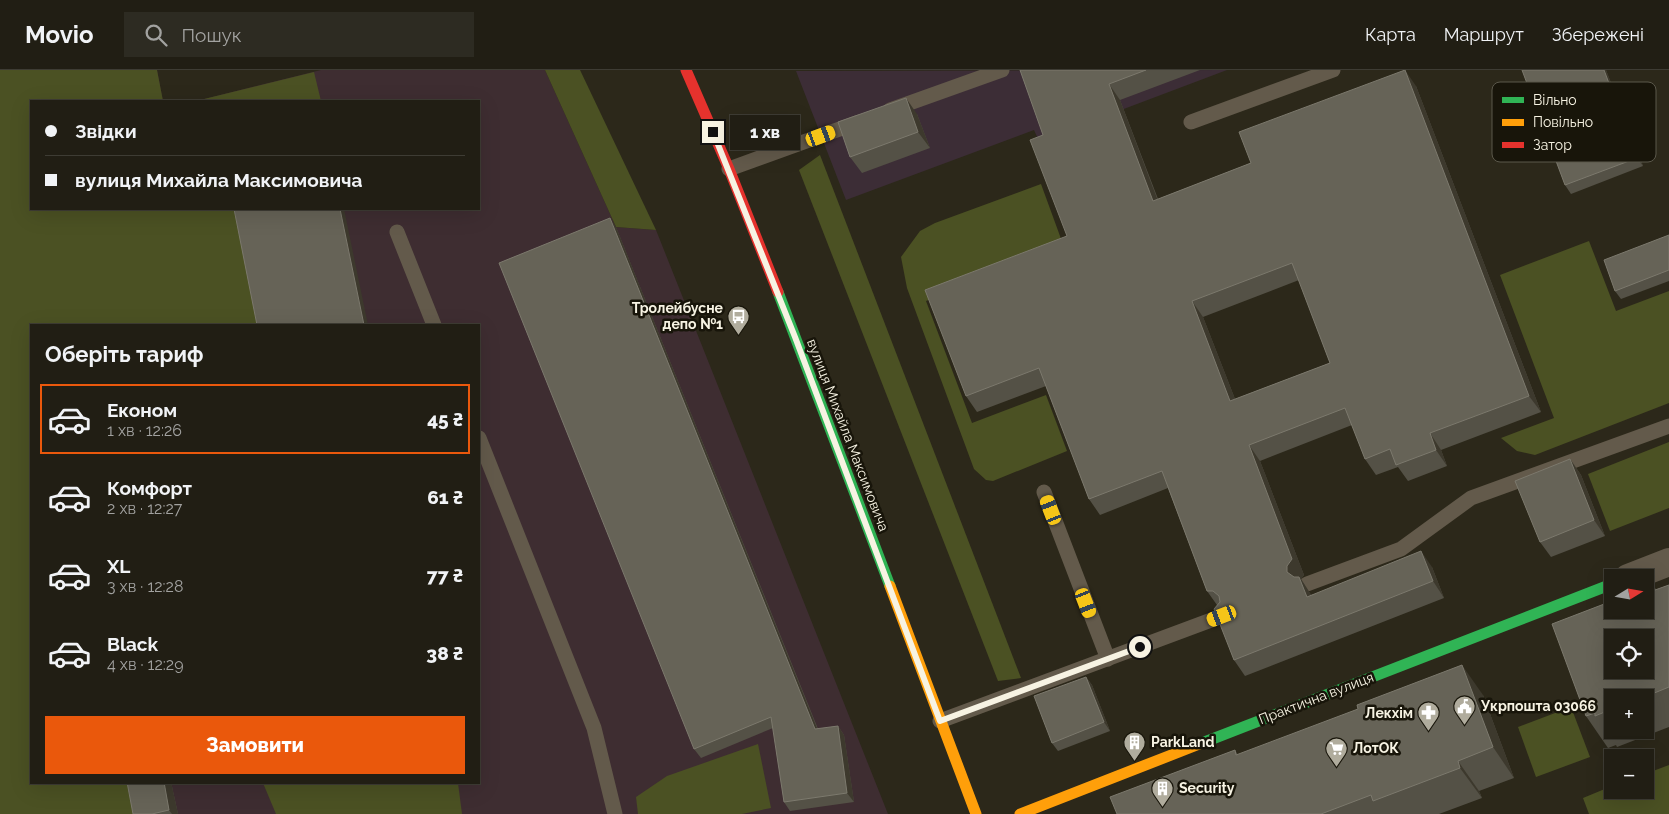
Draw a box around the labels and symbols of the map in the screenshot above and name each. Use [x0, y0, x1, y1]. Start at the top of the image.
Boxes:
legend [1492, 82, 1656, 162]
text: Вільно [1533, 92, 1577, 108]
callout: 1 хв [730, 114, 800, 150]
text: Повільно [1533, 114, 1593, 130]
route end [702, 121, 724, 143]
car [804, 124, 837, 148]
text: Затор [1533, 137, 1572, 153]
place label: Тролейбусне депо №1 [632, 300, 724, 332]
bus stop icon: Тролейбусне депо №1 [727, 304, 751, 335]
street label: вулиця Михайла Максимовича [804, 337, 892, 533]
car [1038, 493, 1063, 527]
north arrow [1604, 569, 1654, 619]
car [1073, 586, 1098, 620]
car [1205, 604, 1238, 628]
route start [1129, 636, 1151, 658]
street label: Практична вулиця [1256, 669, 1376, 727]
public building icon: Укрпошта 03066 [1453, 694, 1477, 725]
place label: Укрпошта 03066 [1480, 698, 1596, 714]
pharmacy icon: Лекхім [1417, 701, 1441, 732]
place label: Лекхім [1365, 705, 1413, 721]
building icon: ParkLand [1123, 730, 1147, 761]
place label: ParkLand [1151, 734, 1215, 750]
supermarket icon: ЛотОК [1325, 736, 1349, 767]
place label: ЛотОК [1353, 740, 1399, 756]
building icon: Security [1151, 776, 1175, 807]
place label: Security [1179, 780, 1235, 796]

